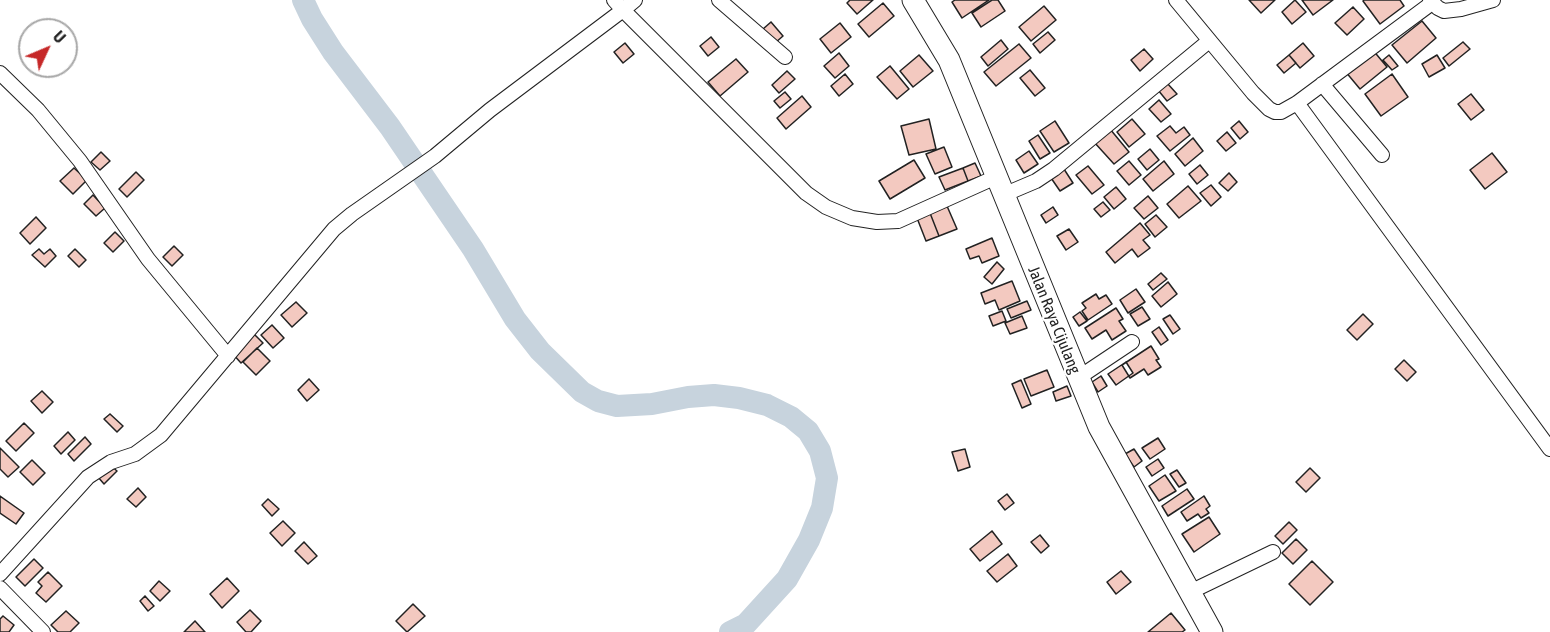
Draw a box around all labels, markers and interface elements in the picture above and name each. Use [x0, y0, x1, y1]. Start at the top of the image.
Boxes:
north arrow [18, 18, 78, 78]
text: U [50, 27, 69, 47]
street label: Jalan Raya Cijulang [1024, 263, 1084, 377]

